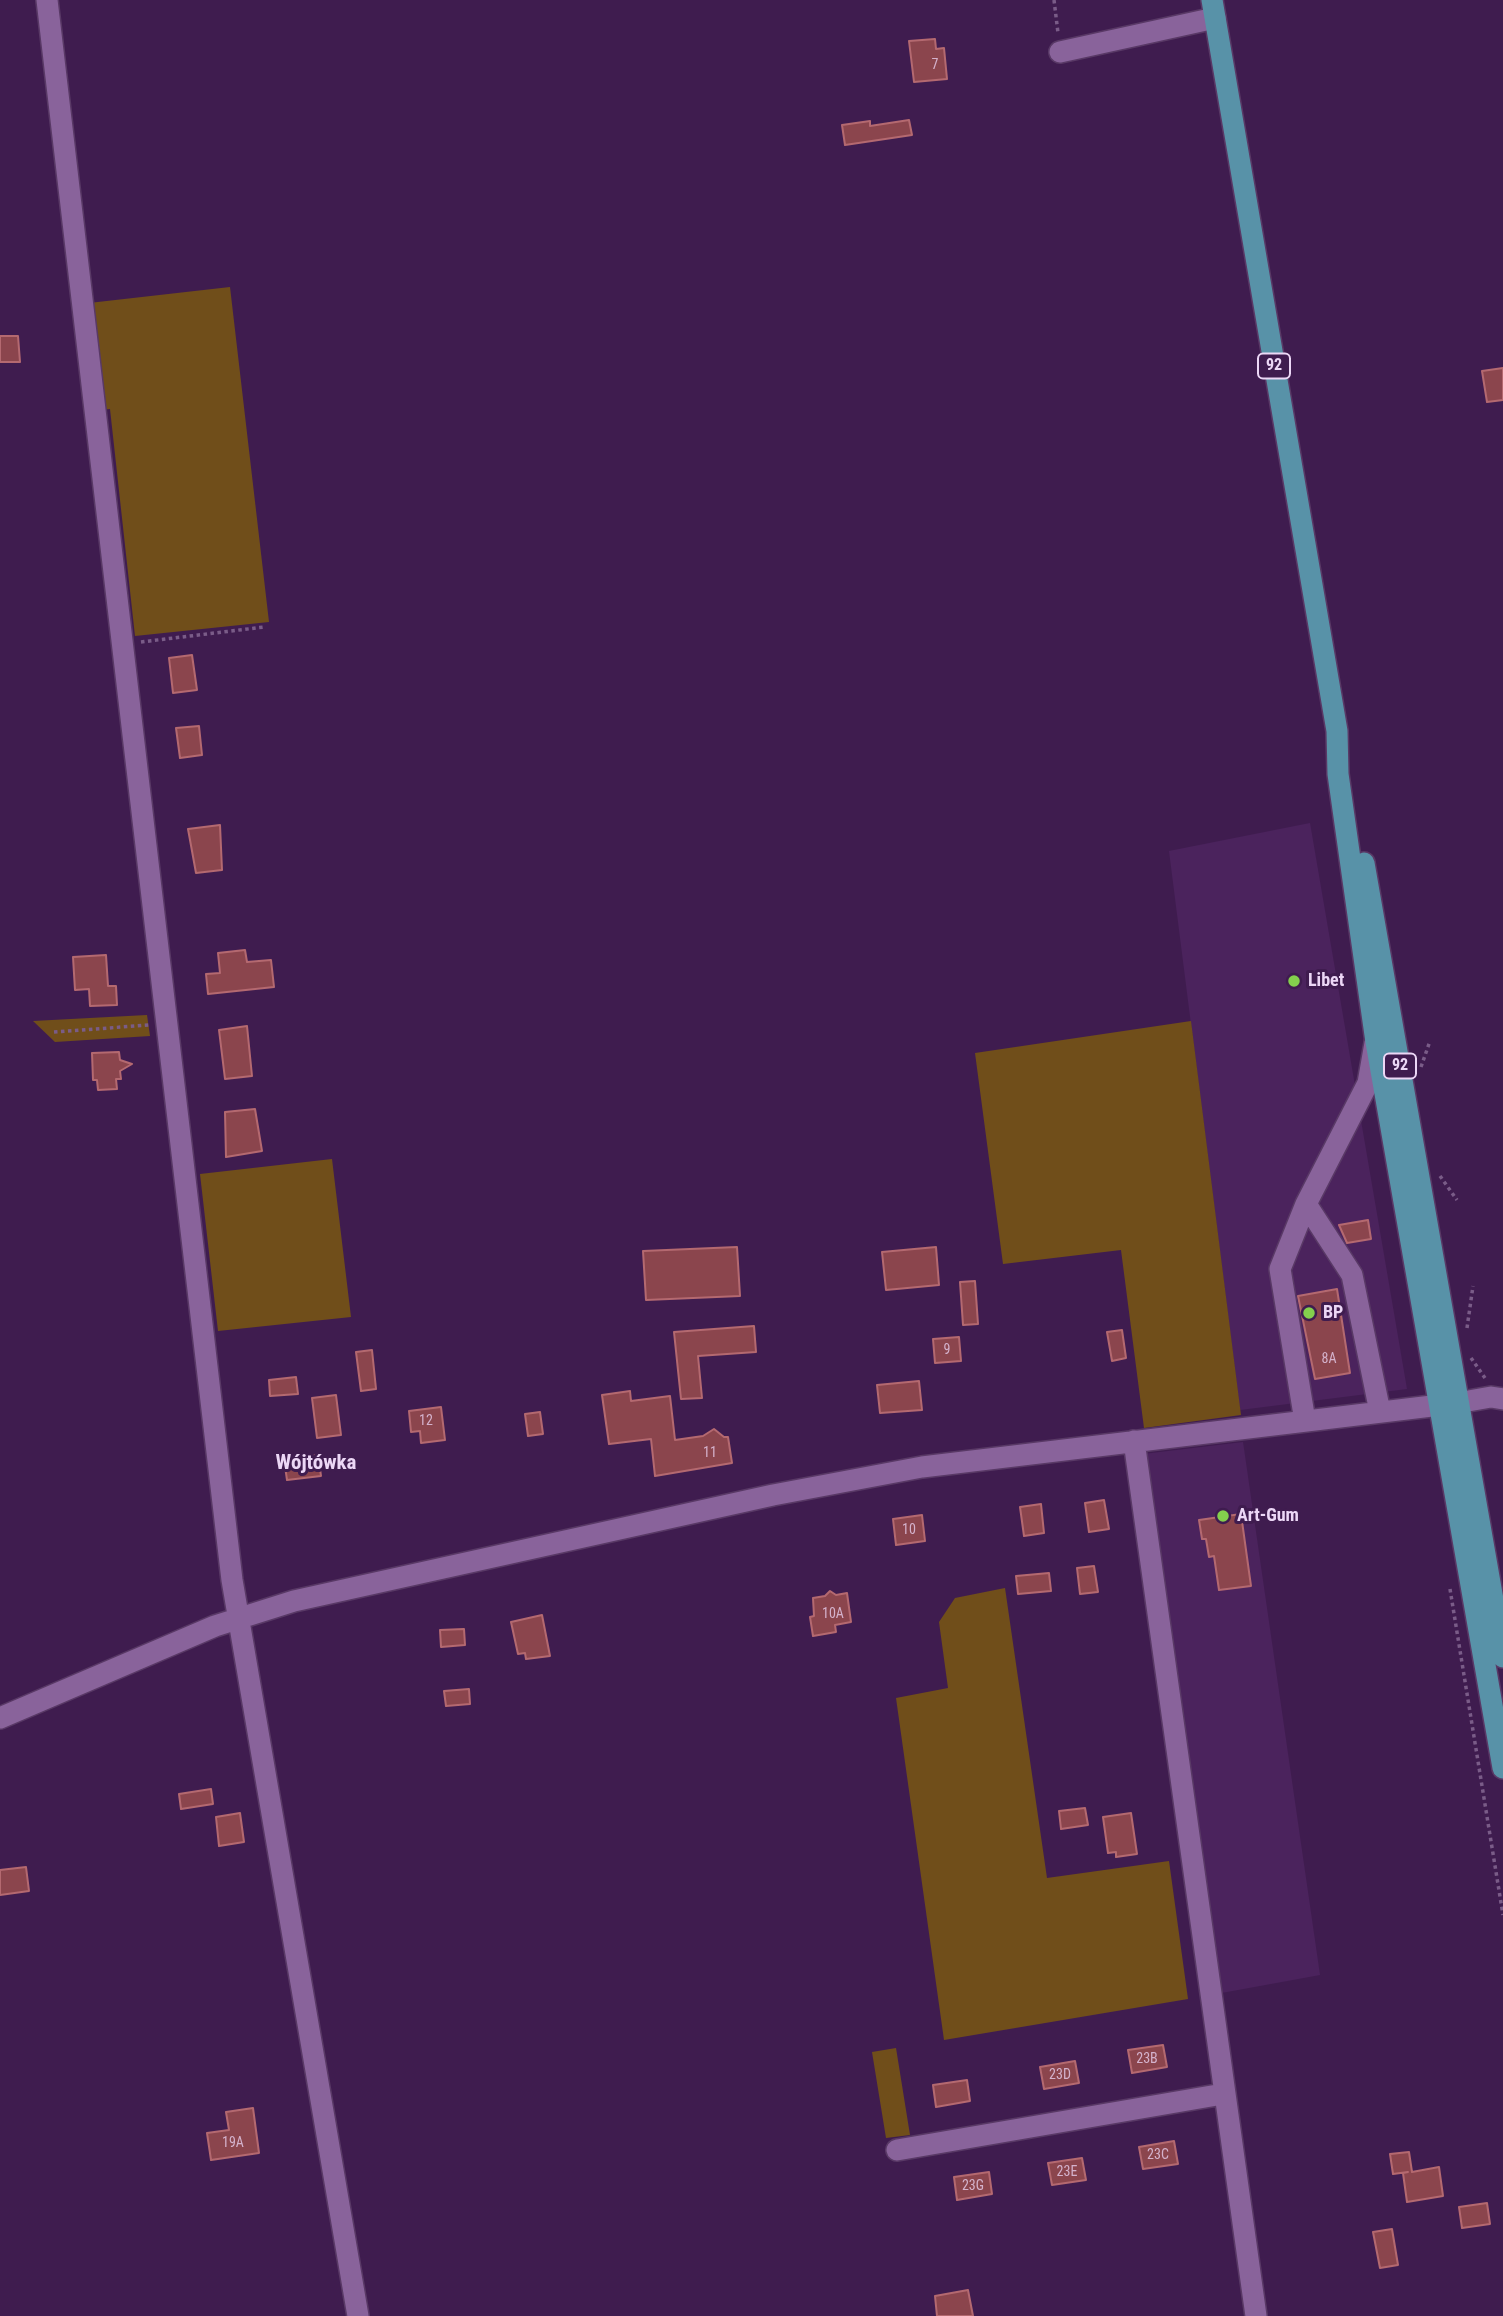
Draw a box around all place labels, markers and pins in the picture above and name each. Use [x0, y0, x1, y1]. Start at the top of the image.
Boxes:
place label: Libet [1308, 970, 1344, 992]
marker: Libet [1286, 973, 1302, 989]
place label: BP [1323, 1302, 1343, 1324]
marker: BP [1301, 1305, 1317, 1321]
place label: Art-Gum [1237, 1505, 1299, 1527]
marker: Art-Gum [1215, 1508, 1231, 1524]

